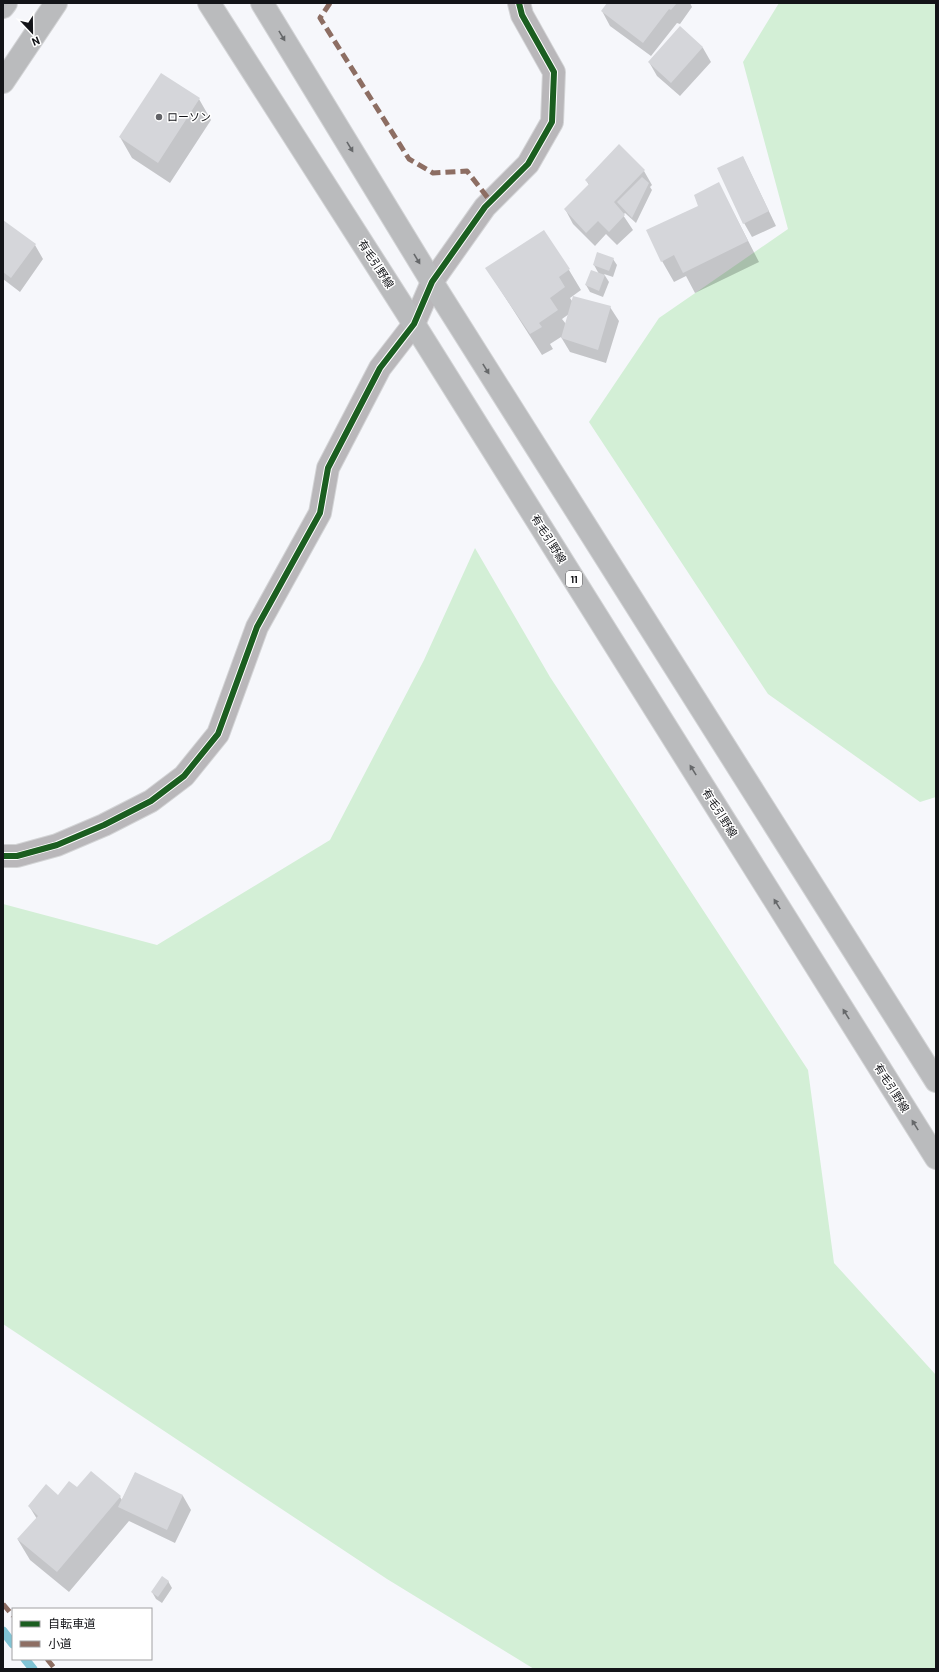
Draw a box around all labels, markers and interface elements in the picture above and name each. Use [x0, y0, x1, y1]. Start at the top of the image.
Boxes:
north arrow [12, 12, 52, 52]
one-way arrow [279, 30, 286, 42]
text: N [30, 34, 42, 49]
place label: ローソン [167, 110, 211, 123]
marker: ローソン [154, 112, 164, 122]
one-way arrow [346, 141, 353, 153]
street label: 有毛引野線 [356, 237, 397, 290]
one-way arrow [414, 253, 421, 264]
one-way arrow [483, 363, 490, 375]
street label: 有毛引野線 [529, 512, 570, 566]
road number: 11 [566, 571, 582, 587]
one-way arrow [690, 764, 697, 776]
street label: 有毛引野線 [700, 786, 741, 840]
one-way arrow [774, 898, 781, 910]
one-way arrow [843, 1008, 850, 1020]
street label: 有毛引野線 [872, 1061, 913, 1115]
one-way arrow [912, 1119, 919, 1130]
legend [12, 1608, 152, 1660]
text: 自転車道 [48, 1616, 96, 1630]
text: 小道 [48, 1636, 72, 1650]

